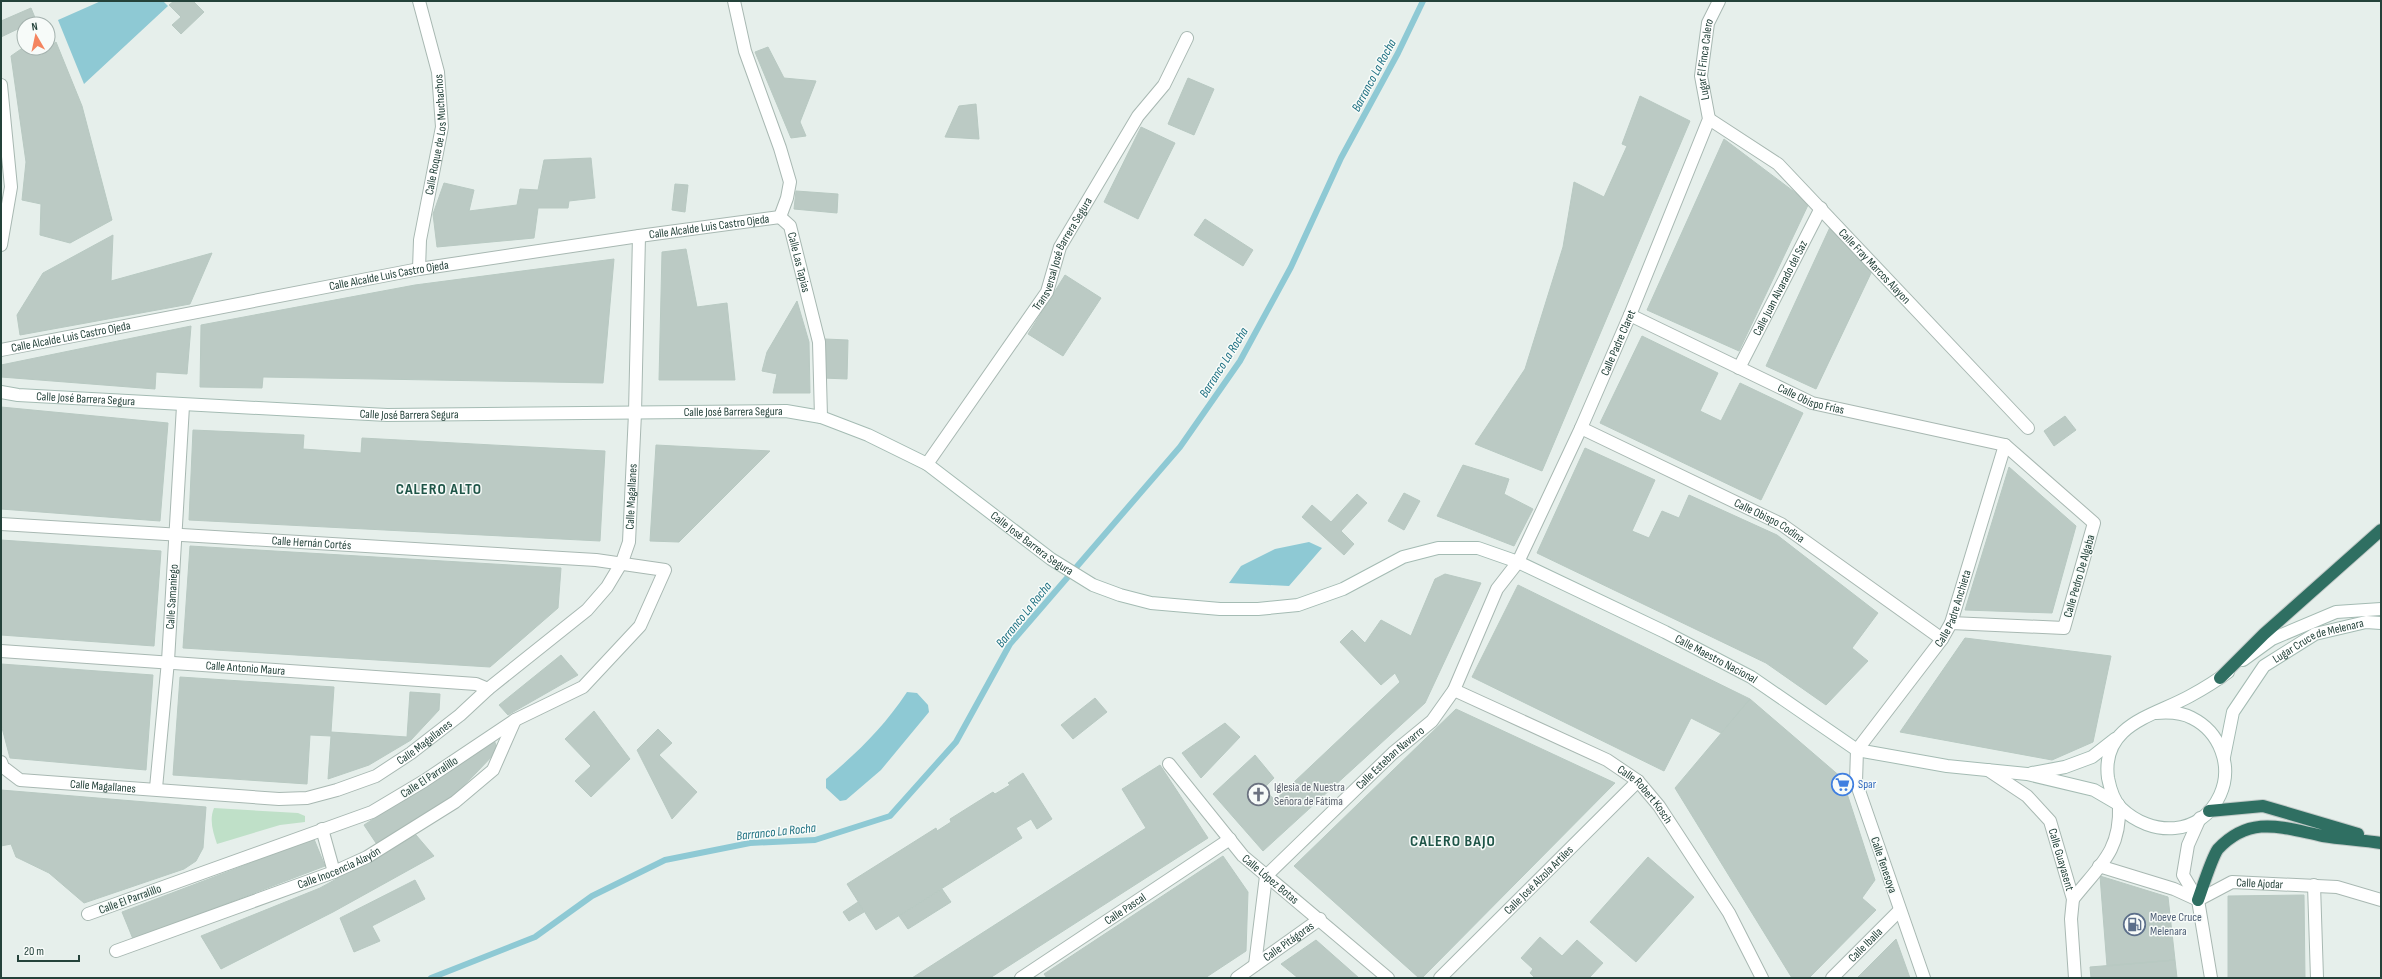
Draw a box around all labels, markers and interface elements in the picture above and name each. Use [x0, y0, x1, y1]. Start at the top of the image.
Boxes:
north arrow [16, 16, 56, 56]
street label: Lugar El Finca Calero [1694, 16, 1717, 101]
text: N [31, 20, 39, 33]
water label: Barranco La Rocha [1348, 36, 1400, 114]
street label: Calle Roque de Los Muchachos [422, 74, 450, 196]
street label: Transversal José Barrera Segura [1029, 194, 1096, 314]
street label: Calle Alcalde Luis Castro Ojeda [648, 211, 771, 243]
street label: Calle Fray Marcos Alayon [1835, 226, 1914, 307]
street label: Calle Las Tapias [784, 231, 813, 294]
street label: Calle Juan Alvarado del Saz [1750, 237, 1811, 338]
street label: Calle Alcalde Luis Castro Ojeda [328, 258, 450, 294]
street label: Calle Padre Claret [1598, 307, 1639, 378]
street label: Calle Alcalde Luis Castro Ojeda [10, 318, 132, 356]
water label: Barranco La Rocha [1196, 324, 1252, 401]
street label: Calle Obispo Frías [1775, 381, 1846, 418]
street label: Calle José Barrera Segura [36, 389, 136, 409]
street label: Calle José Barrera Segura [684, 404, 783, 420]
street label: Calle José Barrera Segura [359, 407, 459, 423]
street label: Calle Magallanes [623, 463, 641, 530]
district label: CALERO ALTO [396, 480, 482, 499]
street label: Calle Obispo Codina [1731, 496, 1808, 547]
street label: Calle José Barrera Segura [987, 508, 1076, 579]
street label: Calle Hernán Cortés [271, 533, 352, 553]
street label: Calle Pedro De Algaba [2060, 533, 2099, 619]
street label: Calle Samaniego [163, 564, 182, 630]
street label: Calle Padre Anchieta [1931, 568, 1975, 650]
water label: Barranco La Rocha [992, 578, 1056, 651]
street label: Lugar Cruce de Melenara [2270, 616, 2365, 667]
street label: Calle Maestro Nacional [1672, 631, 1760, 687]
street label: Calle Antonio Maura [205, 658, 286, 679]
street label: Calle Magallanes [394, 717, 455, 768]
street label: Calle Esteban Navarro [1353, 723, 1428, 793]
street label: Calle El Parralillo [398, 753, 461, 802]
street label: Calle Robert Kosch [1614, 762, 1675, 827]
supermarket icon: Spar [1830, 771, 1856, 797]
street label: Calle Magallanes [70, 777, 136, 796]
place label: Spar [1858, 777, 1877, 792]
place label: Iglesia de Nuestra Señora de Fátima [1274, 780, 1345, 809]
church icon: Iglesia de Nuestra Señora de Fátima [1245, 781, 1271, 807]
water label: Barranco La Rocha [736, 820, 817, 844]
street label: Calle Guayasent [2045, 827, 2077, 893]
district label: CALERO BAJO [1410, 832, 1496, 851]
street label: Calle Tenesoya [1867, 835, 1900, 896]
street label: Calle Inocencia Alayón [295, 843, 383, 893]
street label: Calle José Alzola Artiles [1501, 843, 1577, 918]
street label: Calle López Botas [1239, 851, 1302, 908]
street label: Calle Ajodar [2236, 875, 2284, 892]
street label: Calle El Parralillo [97, 881, 164, 918]
street label: Calle Pascal [1102, 890, 1149, 928]
place label: Moeve Cruce Melenara [2150, 910, 2202, 939]
fuel station icon: Moeve Cruce Melenara [2122, 911, 2148, 937]
street label: Calle Pitágoras [1260, 919, 1317, 965]
street label: Calle Iballa [1845, 924, 1886, 965]
scale bar [18, 937, 79, 963]
text: 20 m [24, 944, 44, 959]

